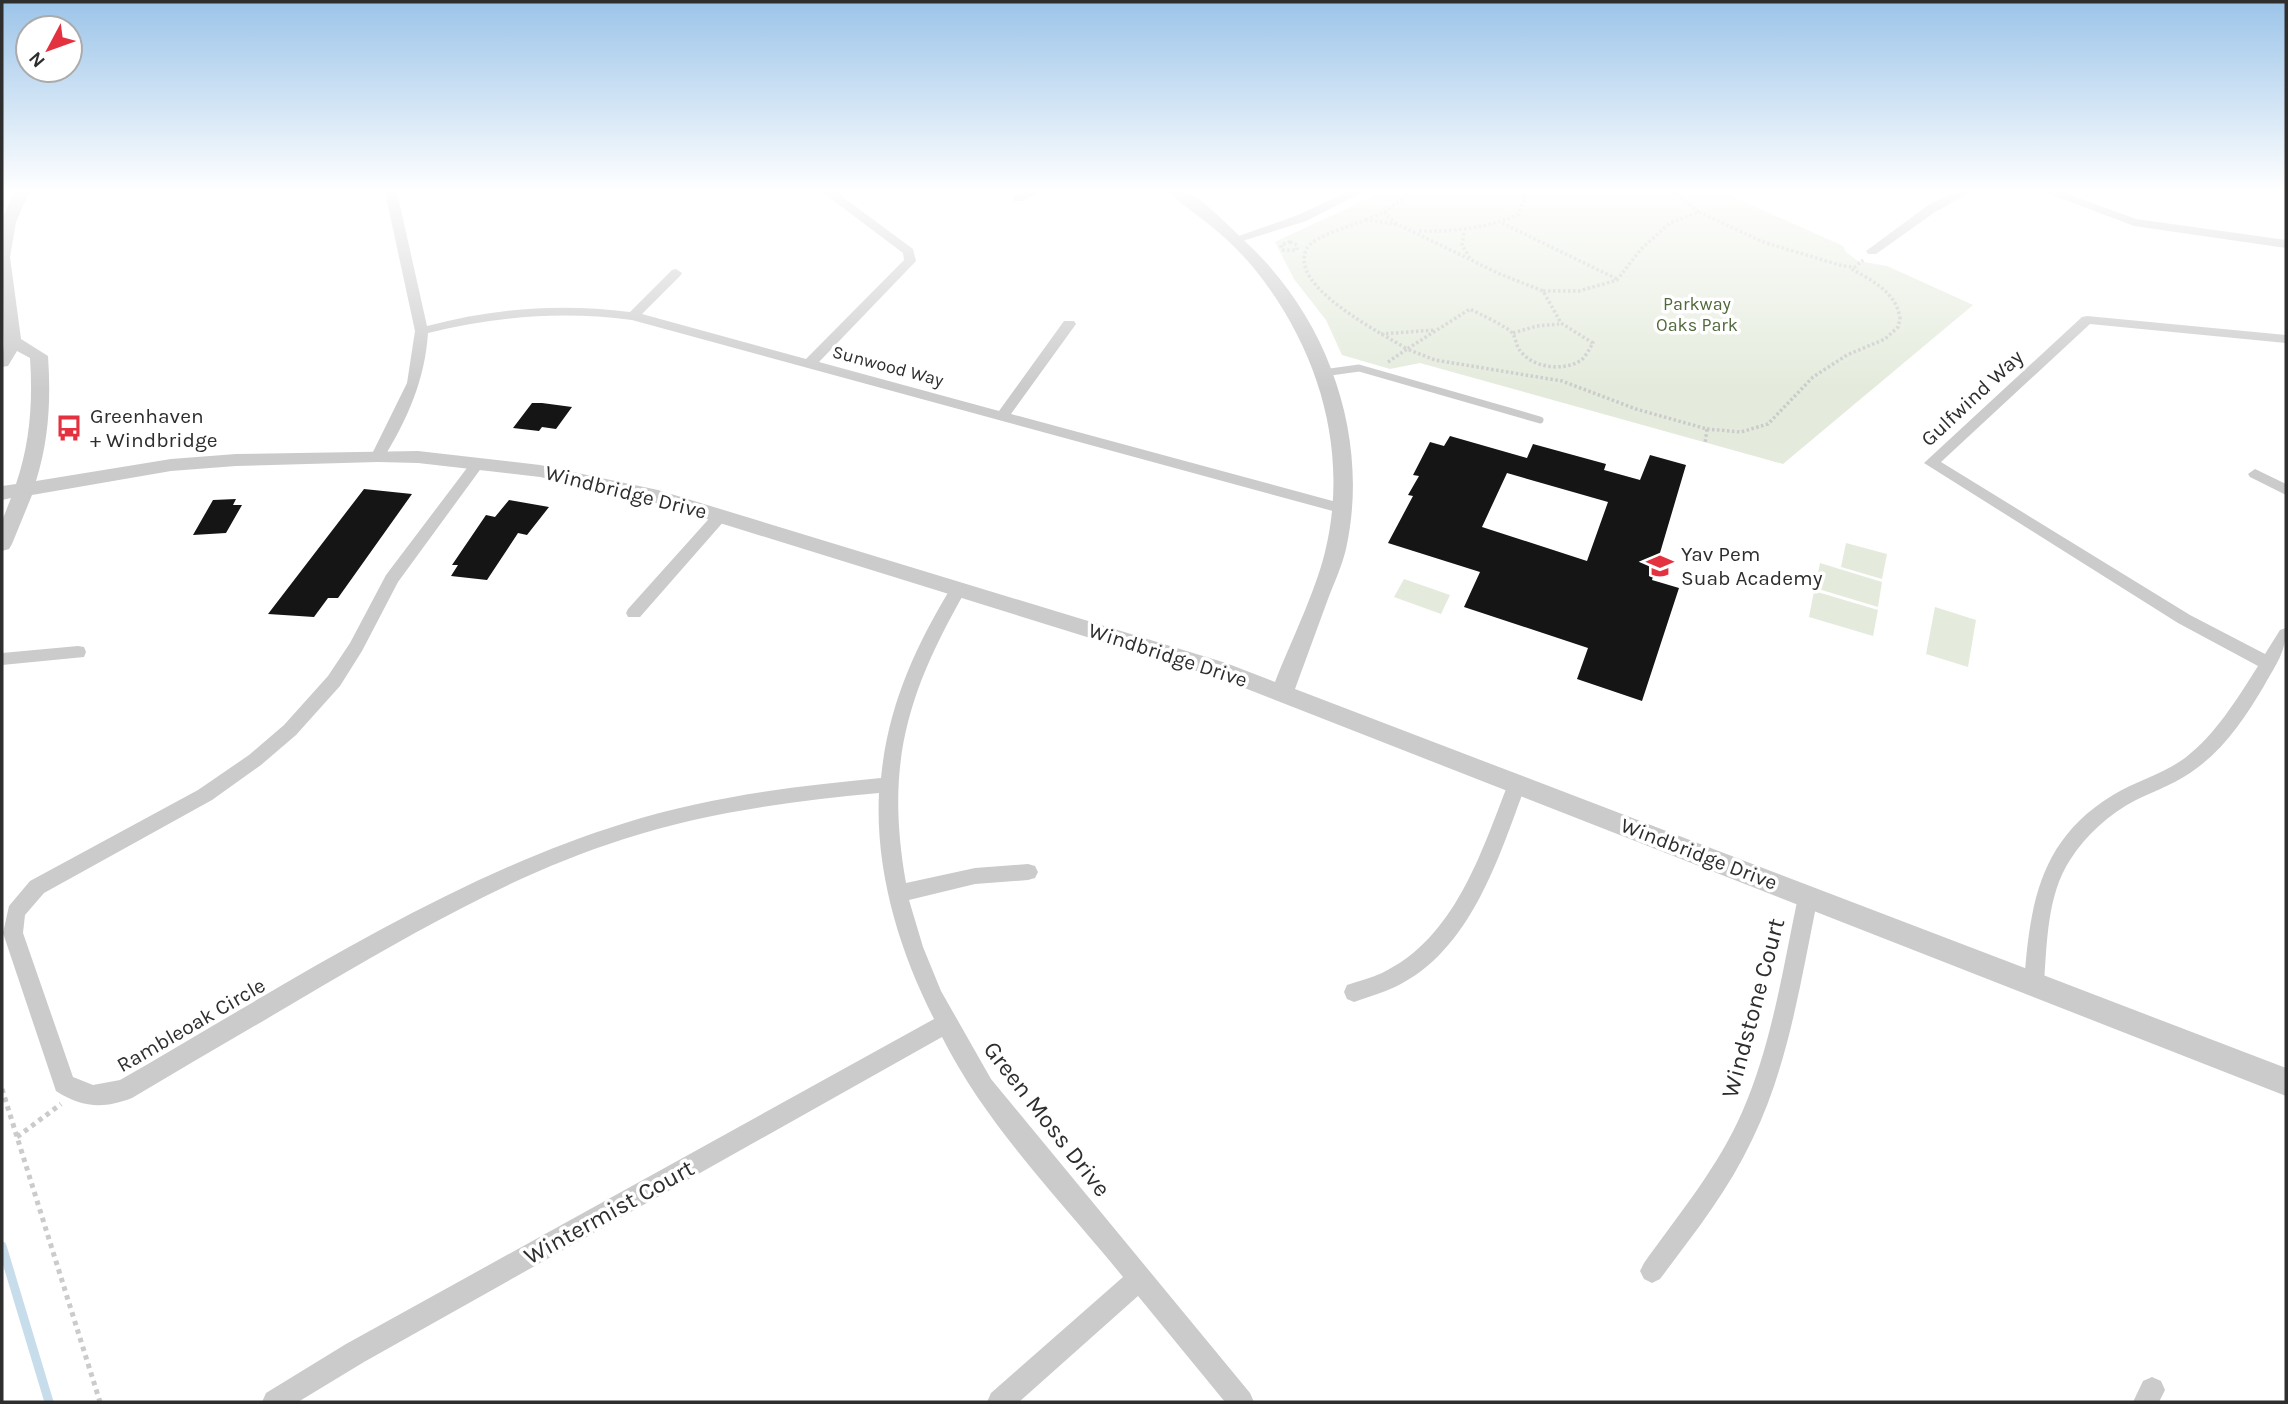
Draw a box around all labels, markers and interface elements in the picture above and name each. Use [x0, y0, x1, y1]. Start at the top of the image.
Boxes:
north arrow [14, 14, 84, 84]
text: N [24, 47, 50, 72]
park label: Parkway Oaks Park [1656, 293, 1738, 336]
street label: Sunwood Way [830, 341, 947, 392]
street label: Gulfwind Way [1916, 345, 2028, 451]
place label: Greenhaven + Windbridge [90, 404, 218, 452]
bus stop icon: Greenhaven + Windbridge [54, 413, 84, 443]
street label: Windbridge Drive [543, 460, 709, 524]
place label: Yav Pem Suab Academy [1681, 542, 1823, 590]
school or university icon: Yav Pem Suab Academy [1645, 551, 1675, 581]
street label: Windbridge Drive [1086, 618, 1250, 692]
street label: Windbridge Drive [1617, 813, 1781, 895]
street label: Windstone Court [1716, 915, 1790, 1101]
street label: Rambleoak Circle [113, 973, 269, 1077]
street label: Green Moss Drive [978, 1036, 1116, 1202]
street label: Wintermist Court [519, 1154, 699, 1270]

